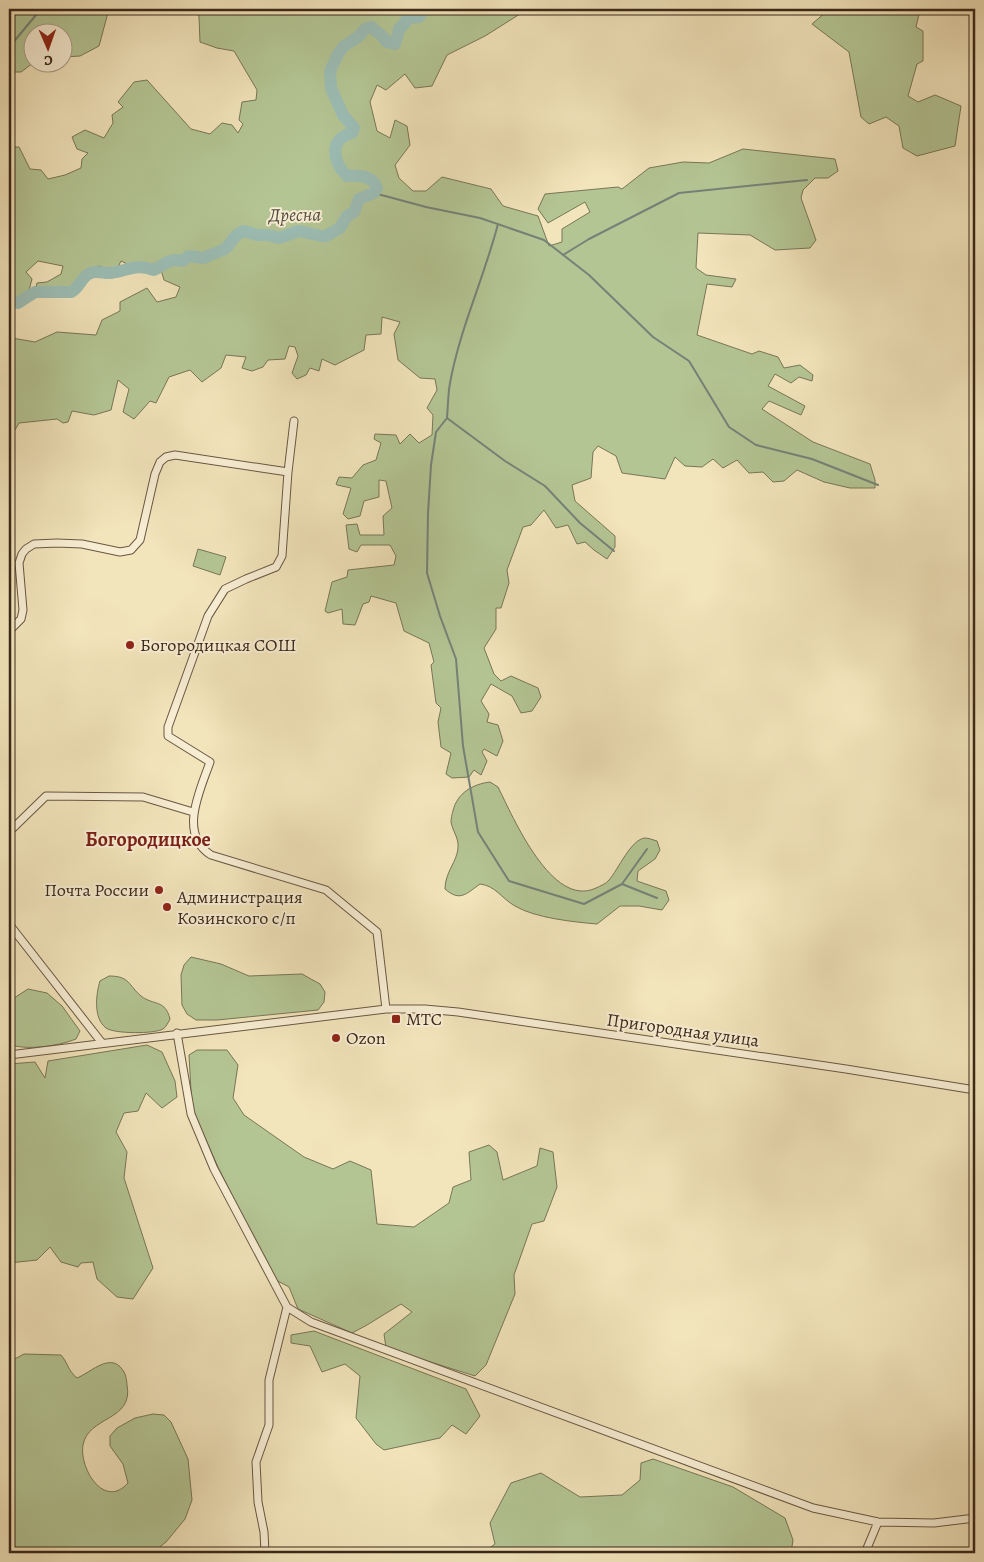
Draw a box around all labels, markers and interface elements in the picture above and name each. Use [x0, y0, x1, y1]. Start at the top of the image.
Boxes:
north arrow [22, 22, 72, 72]
text: С [43, 51, 53, 70]
water label: Дресна [267, 202, 322, 228]
place label: Богородицкая СОШ [140, 633, 297, 657]
marker: Богородицкая СОШ [124, 639, 136, 651]
district label: Богородицкое [85, 826, 211, 853]
place label: Почта России [44, 878, 149, 902]
marker: Почта России [153, 884, 165, 896]
place label: Администрация Козинского с/п [176, 885, 303, 930]
marker: Администрация Козинского с/п [161, 901, 173, 913]
place label: МТС [406, 1007, 442, 1031]
street label: Пригородная улица [605, 1007, 762, 1053]
marker: МТС [390, 1013, 402, 1025]
place label: Ozon [346, 1026, 386, 1050]
marker: Ozon [330, 1032, 342, 1044]

